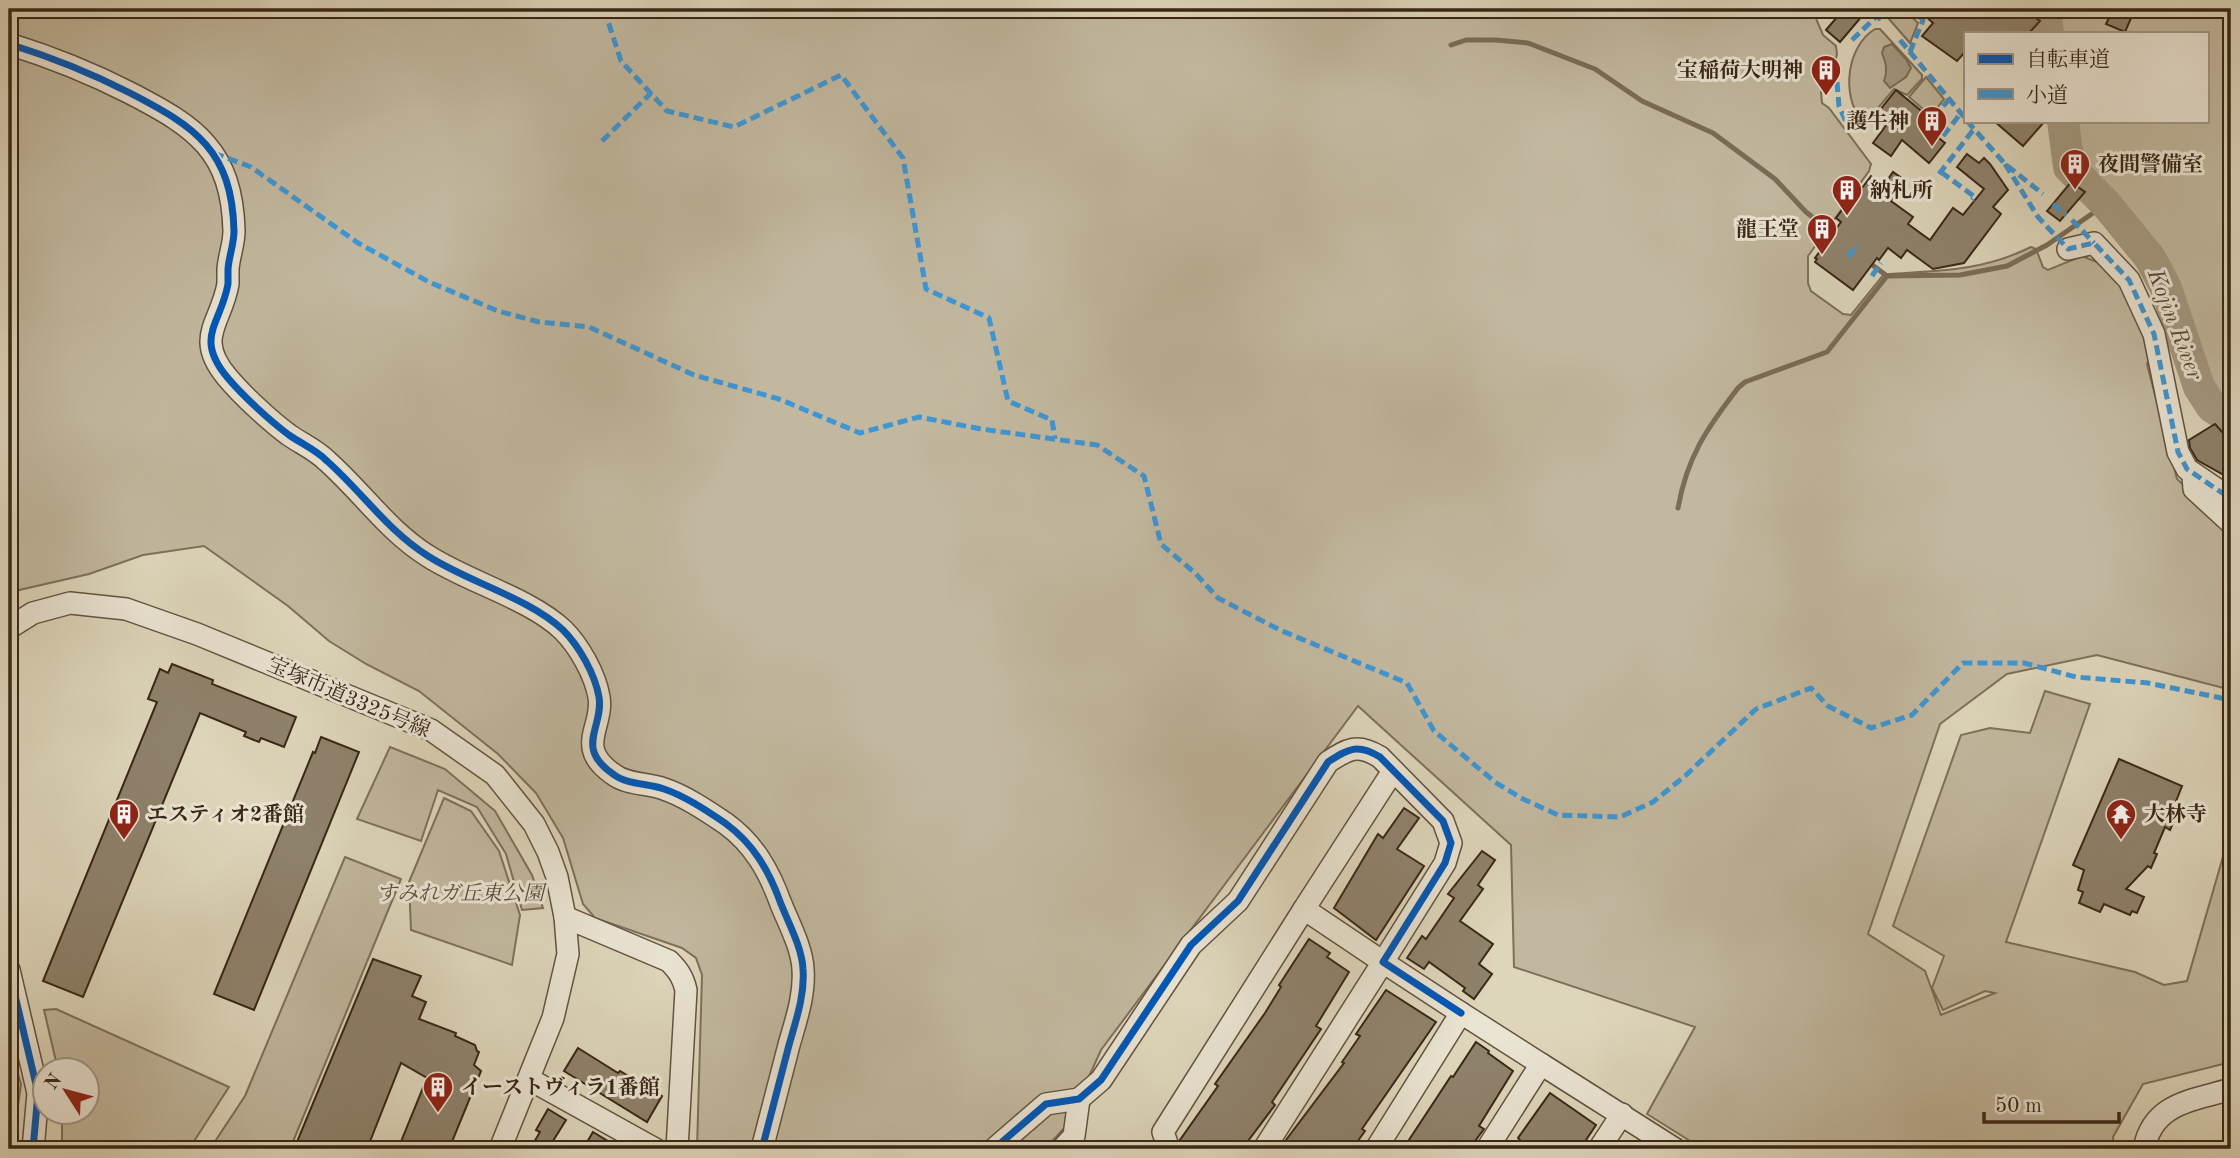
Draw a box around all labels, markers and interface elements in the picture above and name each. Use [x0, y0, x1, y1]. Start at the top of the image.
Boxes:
legend [1964, 32, 2208, 122]
text: 自転車道 [2026, 48, 2110, 71]
building icon: 宝稲荷大明神 [1809, 53, 1843, 97]
place label: 宝稲荷大明神 [1677, 59, 1803, 82]
text: 小道 [2026, 84, 2068, 107]
building icon: 護牛神 [1915, 104, 1949, 148]
place label: 護牛神 [1846, 110, 1909, 133]
building icon: 夜間警備室 [2058, 147, 2092, 191]
place label: 夜間警備室 [2098, 152, 2203, 176]
building icon: 納札所 [1830, 173, 1864, 217]
place label: 納札所 [1870, 179, 1933, 202]
building icon: 龍王堂 [1805, 212, 1839, 256]
place label: 龍王堂 [1736, 218, 1799, 241]
water label: Kojin River [2142, 265, 2207, 385]
street label: 宝塚市道3325号線 [264, 653, 434, 742]
building icon: エスティオ2番館 [107, 797, 141, 841]
temple icon: 大林寺 [2104, 797, 2138, 841]
place label: エスティオ2番館 [147, 803, 304, 826]
place label: 大林寺 [2144, 803, 2207, 826]
park label: すみれガ丘東公園 [376, 882, 547, 905]
north arrow [32, 1056, 102, 1126]
building icon: イーストヴィラ1番館 [421, 1070, 455, 1114]
text: N [42, 1071, 67, 1094]
place label: イーストヴィラ1番館 [461, 1076, 660, 1099]
scale bar [1984, 1081, 2119, 1125]
text: 50 m [1995, 1096, 2042, 1117]

